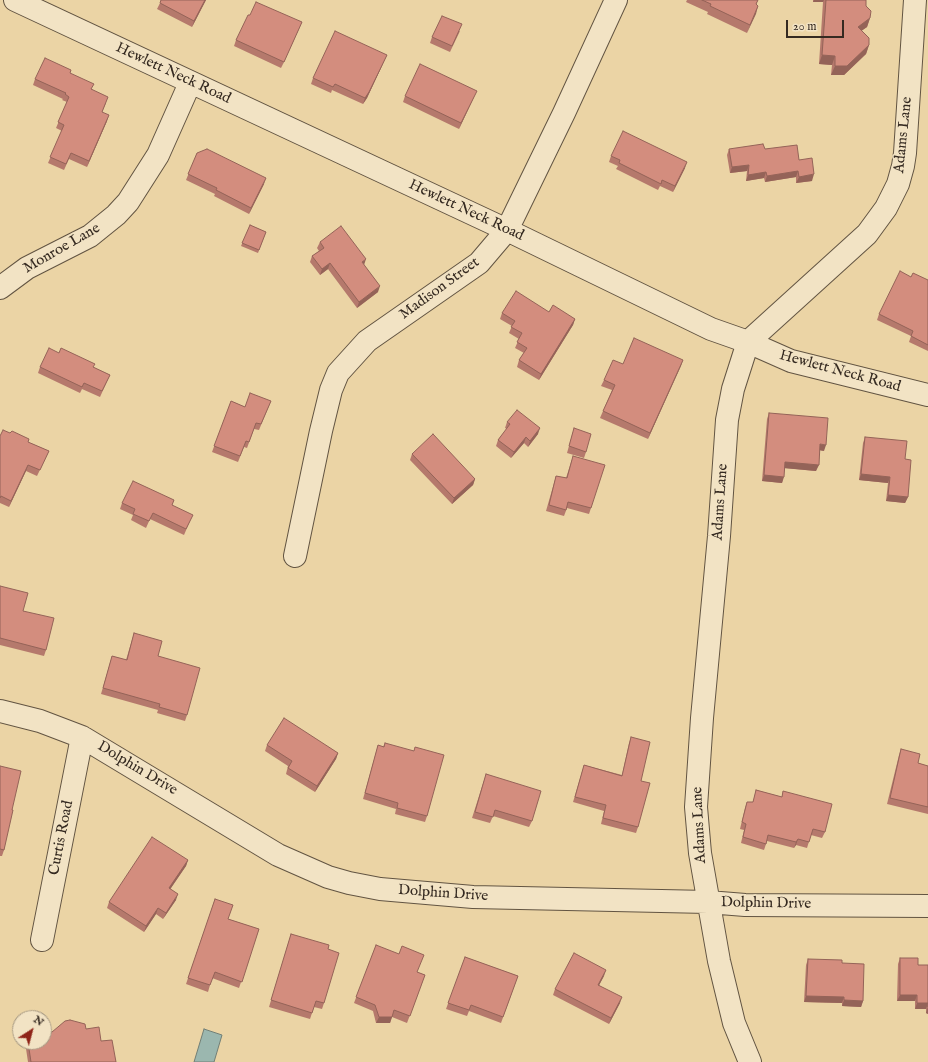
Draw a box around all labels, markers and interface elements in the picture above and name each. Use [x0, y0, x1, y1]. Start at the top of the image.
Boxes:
scale bar [788, 12, 846, 38]
text: 20 m [793, 19, 816, 34]
street label: Hewlett Neck Road [113, 39, 233, 109]
street label: Adams Lane [891, 96, 917, 174]
street label: Hewlett Neck Road [406, 176, 526, 246]
street label: Monroe Lane [20, 220, 104, 278]
street label: Madison Street [397, 254, 483, 324]
street label: Hewlett Neck Road [777, 347, 903, 397]
street label: Adams Lane [709, 463, 733, 541]
street label: Dolphin Drive [94, 738, 180, 800]
street label: Adams Lane [689, 786, 711, 864]
street label: Curtis Road [46, 799, 78, 877]
street label: Dolphin Drive [397, 882, 489, 906]
street label: Dolphin Drive [721, 894, 811, 914]
north arrow [12, 1010, 52, 1050]
text: N [30, 1013, 46, 1030]

